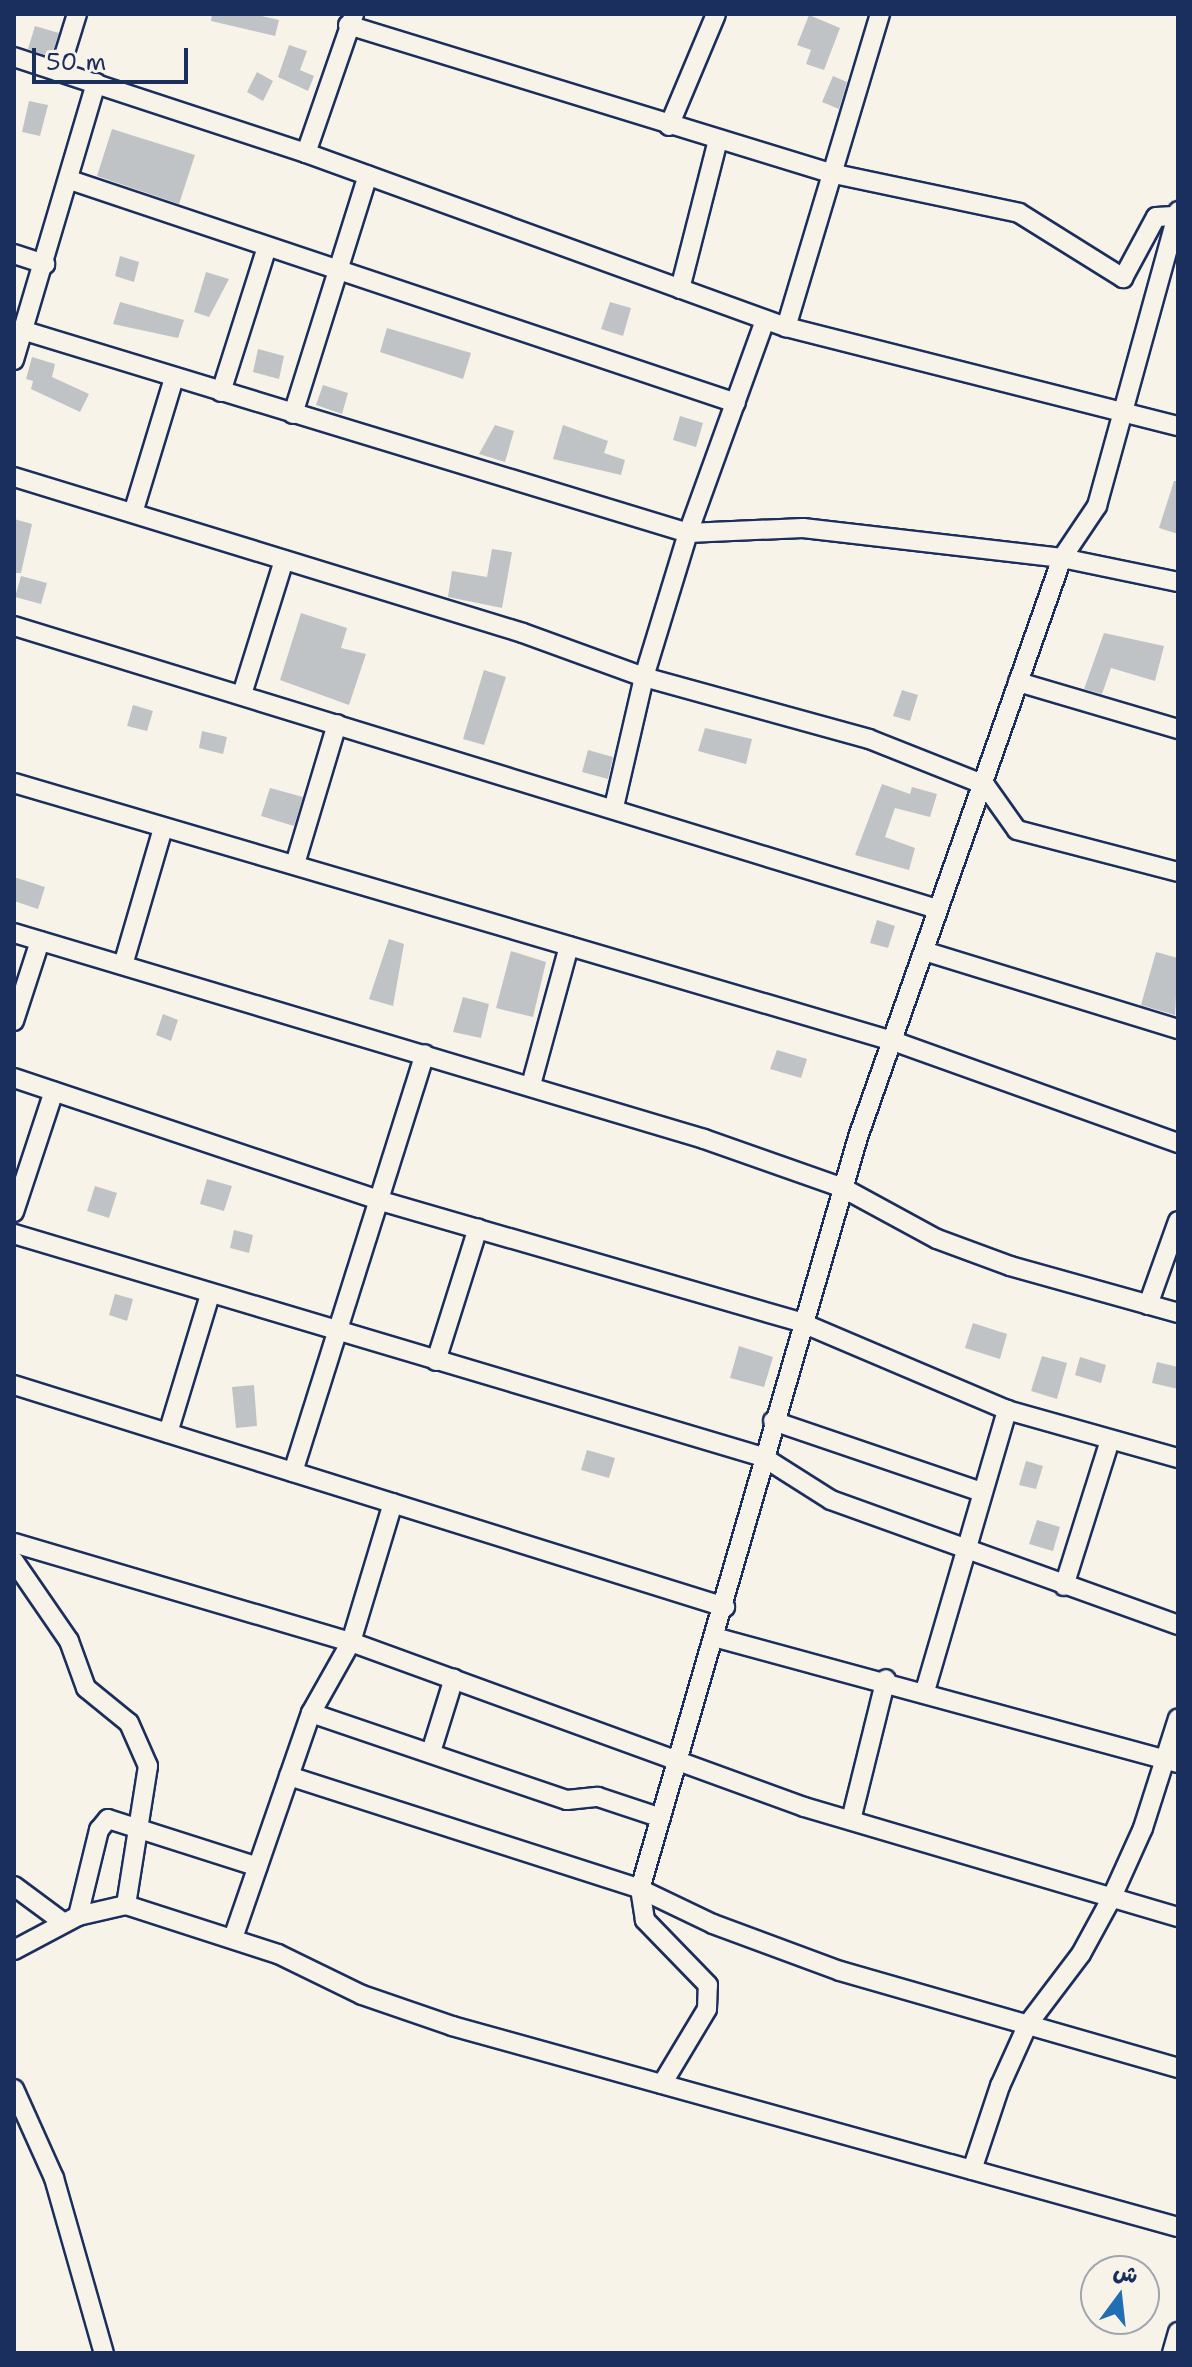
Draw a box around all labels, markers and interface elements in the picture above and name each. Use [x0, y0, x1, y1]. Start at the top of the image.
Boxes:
scale bar [36, 32, 192, 82]
text: 50 m [46, 46, 106, 78]
north arrow [1080, 2255, 1160, 2335]
text: ش [1110, 2256, 1141, 2290]

